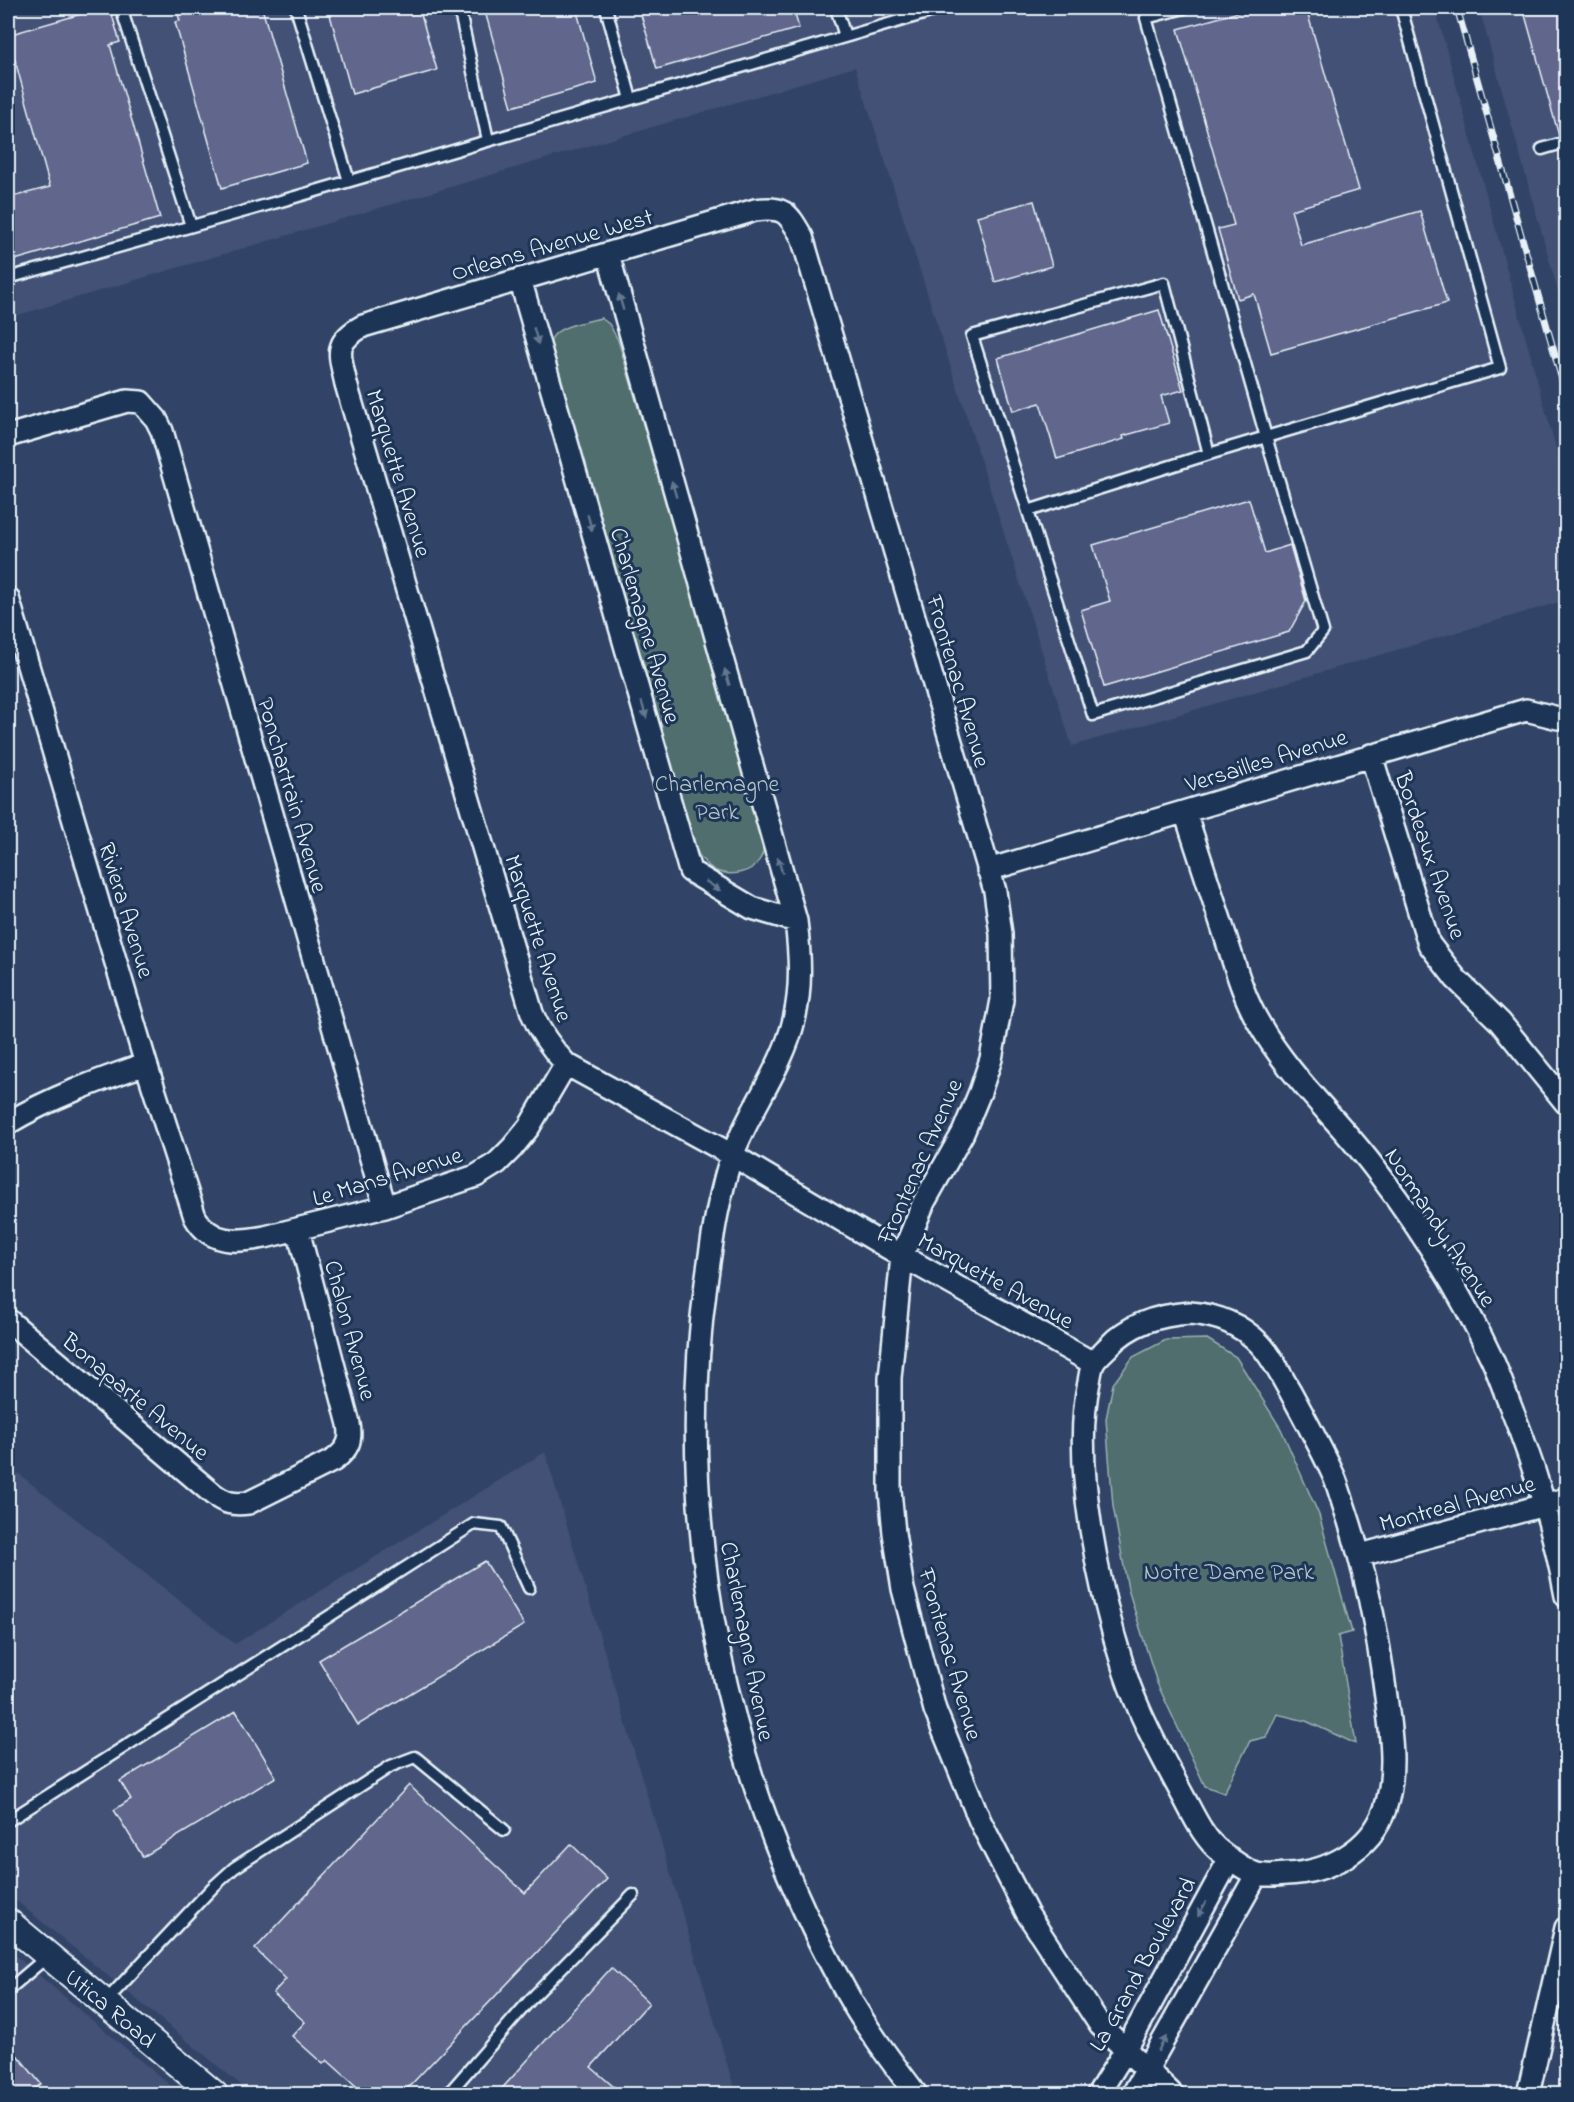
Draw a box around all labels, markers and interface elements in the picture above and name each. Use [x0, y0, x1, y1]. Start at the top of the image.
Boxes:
street label: Orleans Avenue West [448, 201, 658, 292]
one-way arrow [616, 293, 625, 311]
one-way arrow [532, 327, 541, 345]
street label: Marquette Avenue [354, 385, 439, 562]
one-way arrow [669, 480, 678, 498]
one-way arrow [586, 514, 595, 532]
street label: Charlemagne Avenue [599, 524, 688, 728]
street label: Frontenac Avenue [915, 591, 998, 772]
one-way arrow [722, 668, 731, 686]
street label: Ponchartrain Avenue [246, 694, 335, 898]
one-way arrow [640, 702, 649, 720]
street label: Versailles Avenue [1180, 721, 1352, 804]
street label: Bordeaux Avenue [1383, 766, 1474, 945]
park label: Charlemagne Park [655, 768, 780, 831]
street label: Riviera Avenue [87, 839, 162, 983]
street label: Marquette Avenue [493, 851, 580, 1027]
one-way arrow [775, 856, 785, 874]
one-way arrow [705, 881, 721, 892]
street label: Frontenac Avenue [869, 1074, 973, 1251]
street label: Le Mans Avenue [309, 1139, 467, 1218]
street label: Normandy Avenue [1373, 1142, 1504, 1316]
street label: Marquette Avenue [910, 1225, 1080, 1340]
street label: Chalon Avenue [313, 1257, 384, 1405]
street label: Bonaparte Avenue [52, 1325, 216, 1470]
street label: Montreal Avenue [1376, 1468, 1540, 1543]
street label: Charlemagne Avenue [709, 1539, 782, 1744]
park label: Notre Dame Park [1144, 1556, 1315, 1591]
street label: Frontenac Avenue [907, 1564, 990, 1745]
street label: La Grand Boulevard [1082, 1871, 1207, 2059]
one-way arrow [1197, 1901, 1207, 1918]
street label: Utica Road [56, 1961, 163, 2059]
one-way arrow [1157, 2035, 1167, 2052]

